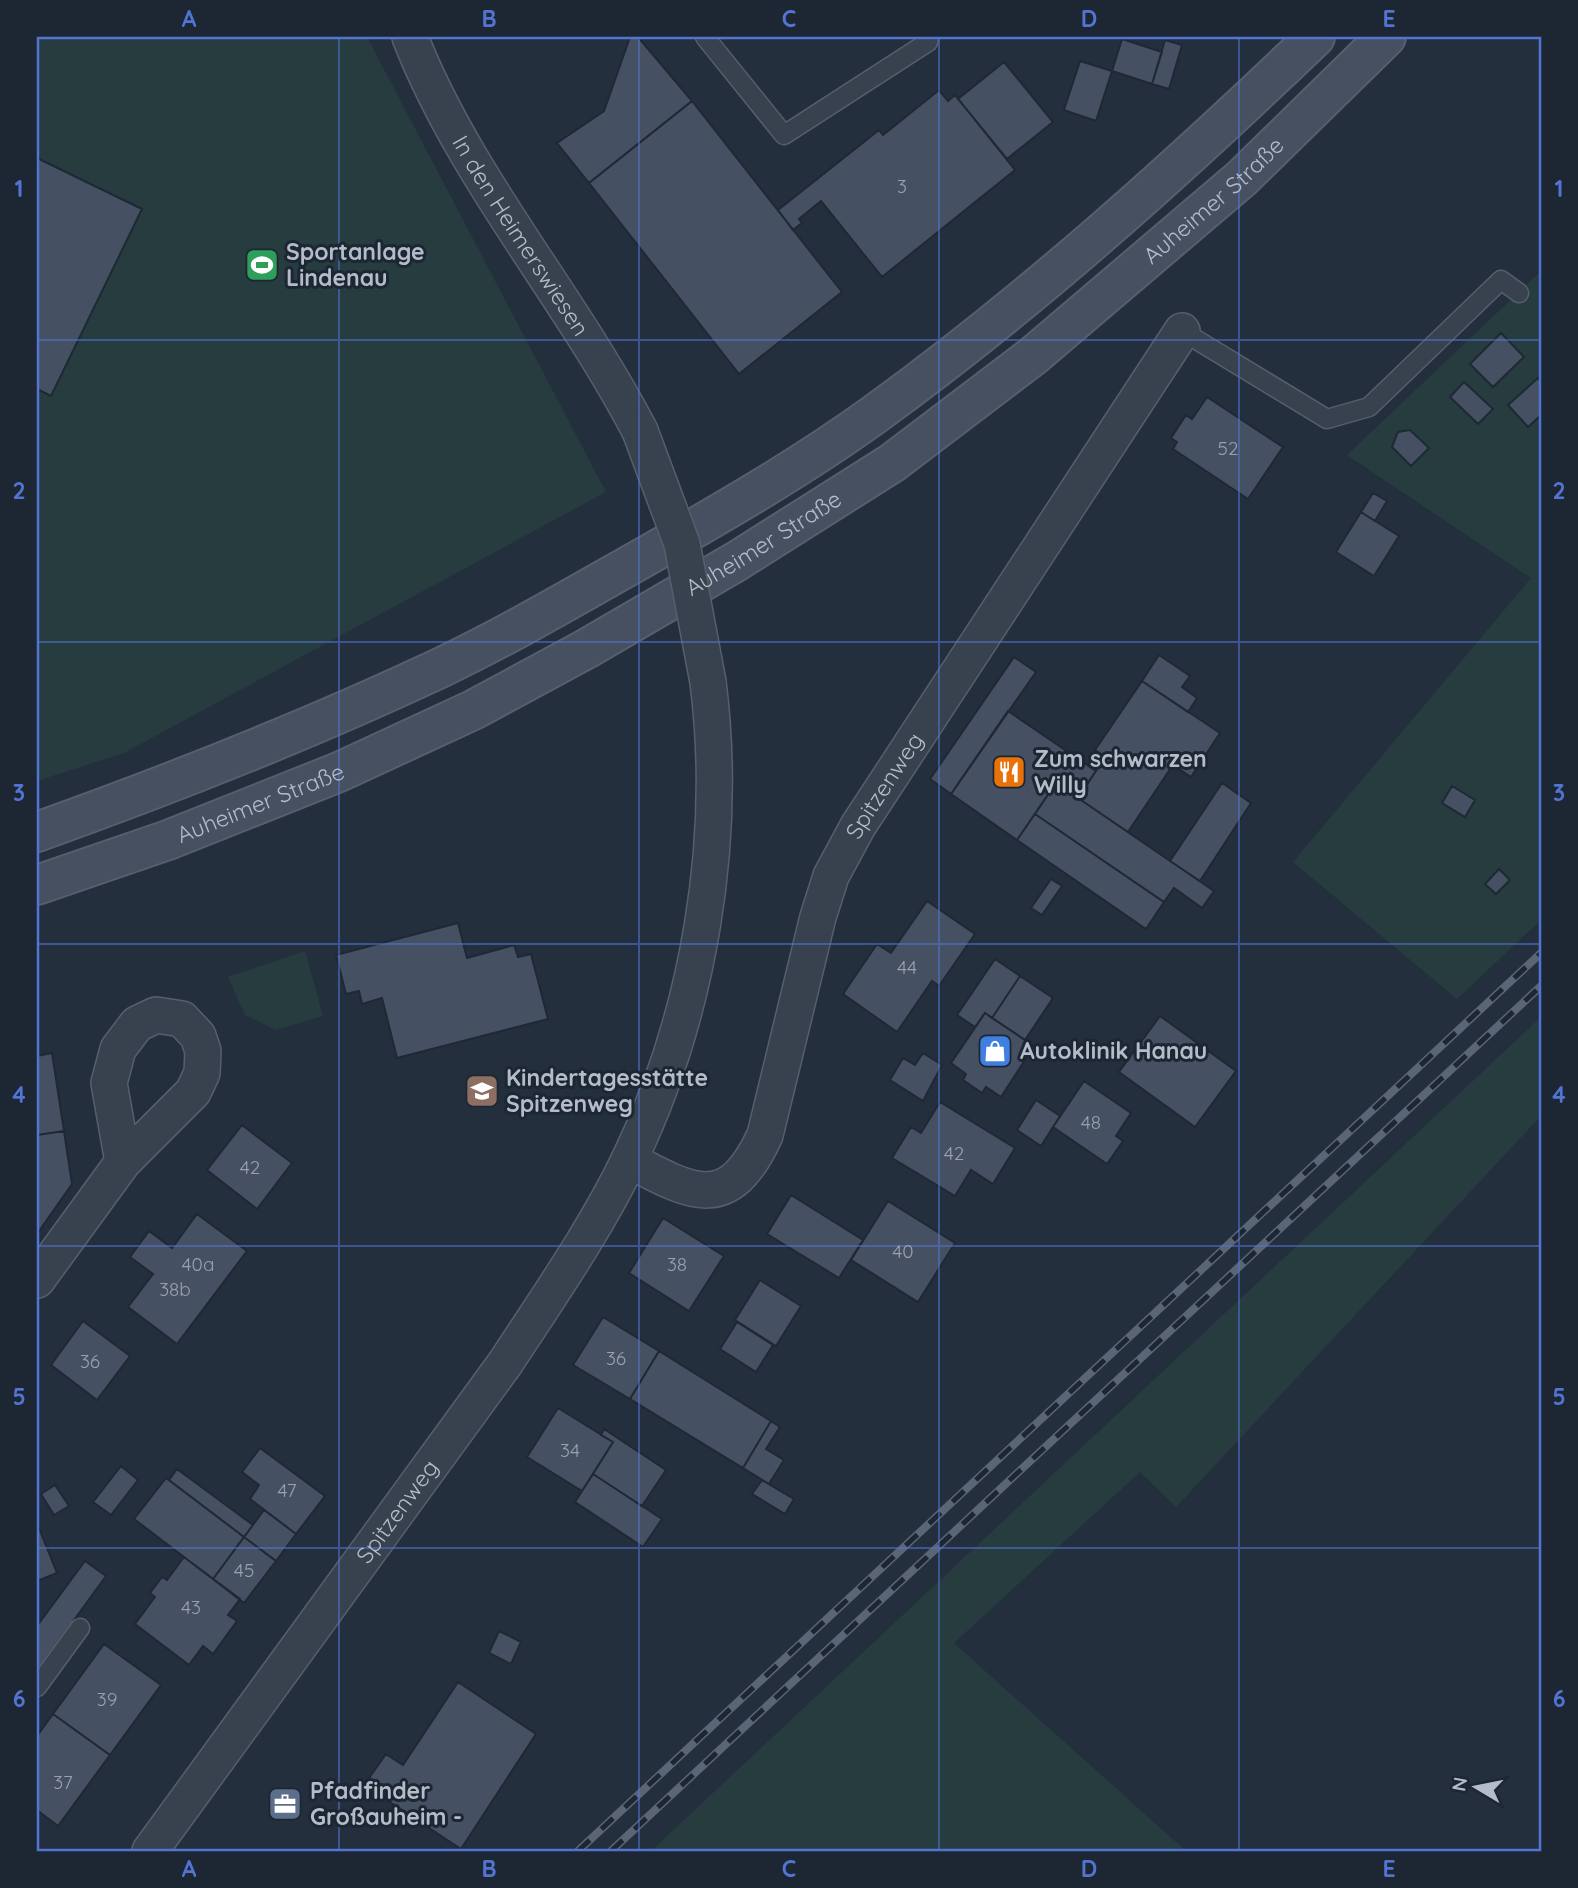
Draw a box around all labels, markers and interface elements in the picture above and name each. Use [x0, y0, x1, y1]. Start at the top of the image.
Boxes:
text: A [182, 4, 197, 33]
text: B [481, 4, 497, 33]
text: C [782, 4, 796, 33]
text: D [1081, 4, 1097, 33]
text: E [1382, 4, 1396, 33]
street label: In den Heimerswiesen [446, 130, 596, 341]
street label: Auheimer Straße [1137, 130, 1290, 270]
text: 1 [15, 174, 23, 203]
house number: 3 [897, 174, 907, 198]
text: 1 [1555, 174, 1563, 203]
place label: Sportanlage Lindenau [286, 237, 425, 292]
sports icon: Sportanlage Lindenau [243, 246, 281, 284]
house number: 52 [1218, 436, 1238, 460]
text: 2 [12, 476, 26, 505]
text: 2 [1552, 476, 1566, 505]
street label: Auheimer Straße [680, 484, 847, 602]
street label: Spitzenweg [839, 727, 929, 844]
place label: Zum schwarzen Willy [1034, 744, 1207, 799]
restaurant icon: Zum schwarzen Willy [990, 753, 1028, 791]
street label: Auheimer Straße [172, 756, 348, 849]
text: 3 [13, 778, 25, 807]
text: 3 [1553, 778, 1565, 807]
house number: 44 [897, 955, 917, 979]
shop icon: Autoklinik Hanau [976, 1032, 1014, 1070]
place label: Autoklinik Hanau [1020, 1036, 1207, 1065]
place label: Kindertagesstätte Spitzenweg [506, 1063, 708, 1118]
school or university icon: Kindertagesstätte Spitzenweg [463, 1072, 501, 1110]
text: 4 [12, 1080, 26, 1109]
text: 4 [1552, 1080, 1566, 1109]
house number: 48 [1081, 1110, 1101, 1134]
house number: 42 [944, 1141, 964, 1165]
house number: 42 [240, 1155, 260, 1179]
house number: 40 [892, 1239, 914, 1263]
house number: 40a [182, 1252, 214, 1276]
house number: 38 [667, 1252, 687, 1276]
house number: 38b [159, 1277, 191, 1301]
house number: 36 [606, 1346, 626, 1370]
house number: 36 [80, 1349, 100, 1373]
text: 5 [12, 1382, 26, 1411]
text: 5 [1552, 1382, 1566, 1411]
house number: 34 [560, 1438, 580, 1462]
street label: Spitzenweg [349, 1454, 444, 1569]
house number: 47 [277, 1478, 297, 1502]
house number: 45 [234, 1558, 254, 1582]
house number: 43 [181, 1595, 201, 1619]
text: 6 [13, 1684, 25, 1713]
text: 6 [1553, 1684, 1565, 1713]
house number: 39 [97, 1687, 117, 1711]
north arrow [1442, 1752, 1512, 1822]
house number: 37 [53, 1770, 73, 1794]
text: N [1446, 1775, 1472, 1793]
place label: Pfadfinder Großauheim - [310, 1776, 462, 1831]
office icon: Pfadfinder Großauheim - [266, 1785, 304, 1823]
text: A [182, 1854, 197, 1883]
text: B [481, 1854, 497, 1883]
text: C [782, 1854, 796, 1883]
text: D [1081, 1854, 1097, 1883]
text: E [1382, 1854, 1396, 1883]

